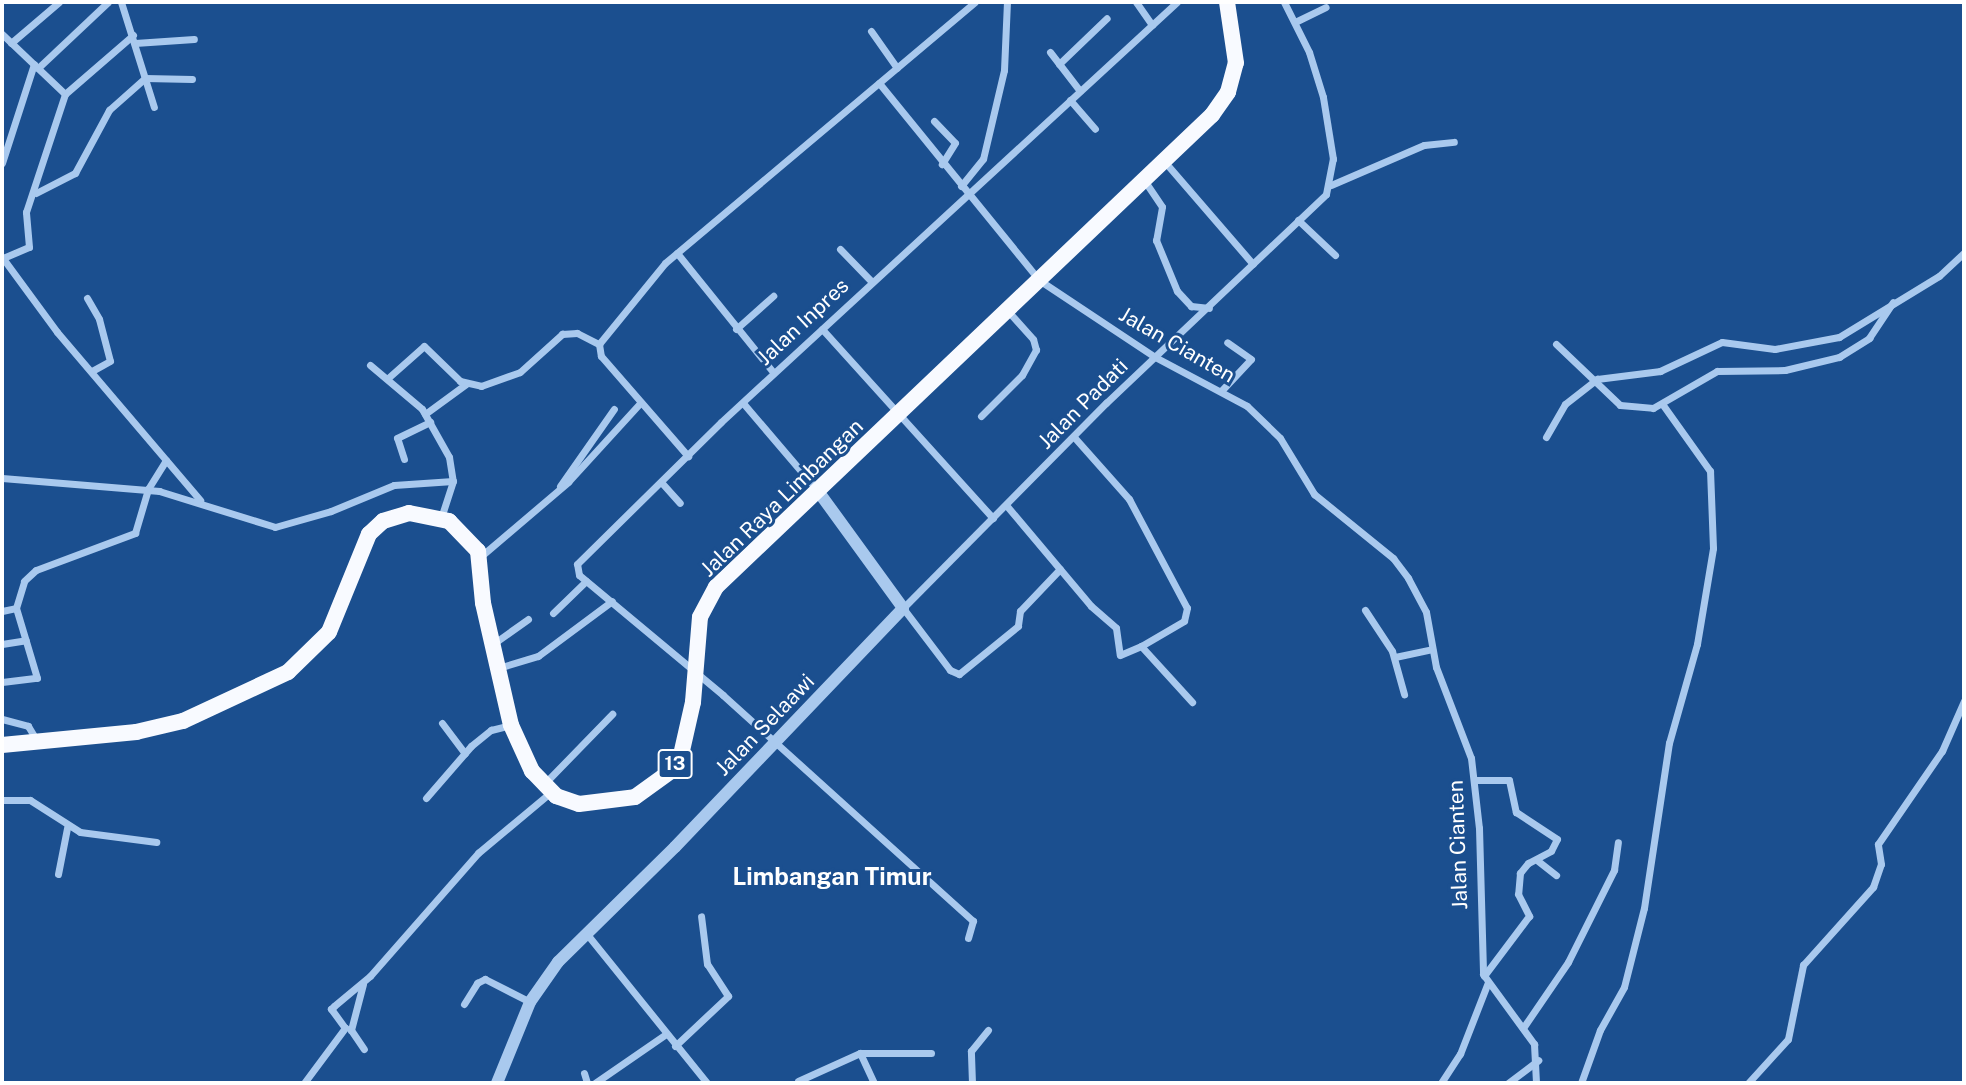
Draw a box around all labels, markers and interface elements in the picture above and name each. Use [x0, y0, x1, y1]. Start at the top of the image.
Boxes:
street label: Jalan Inpres [752, 273, 854, 371]
street label: Jalan Cianten [1115, 302, 1239, 388]
street label: Jalan Padati [1033, 354, 1133, 454]
street label: Jalan Raya Limbangan [696, 414, 868, 582]
street label: Jalan Selaawi [710, 669, 820, 781]
road number: 13 [658, 748, 692, 779]
street label: Jalan Cianten [1443, 780, 1473, 910]
district label: Limbangan Timur [732, 863, 932, 891]

